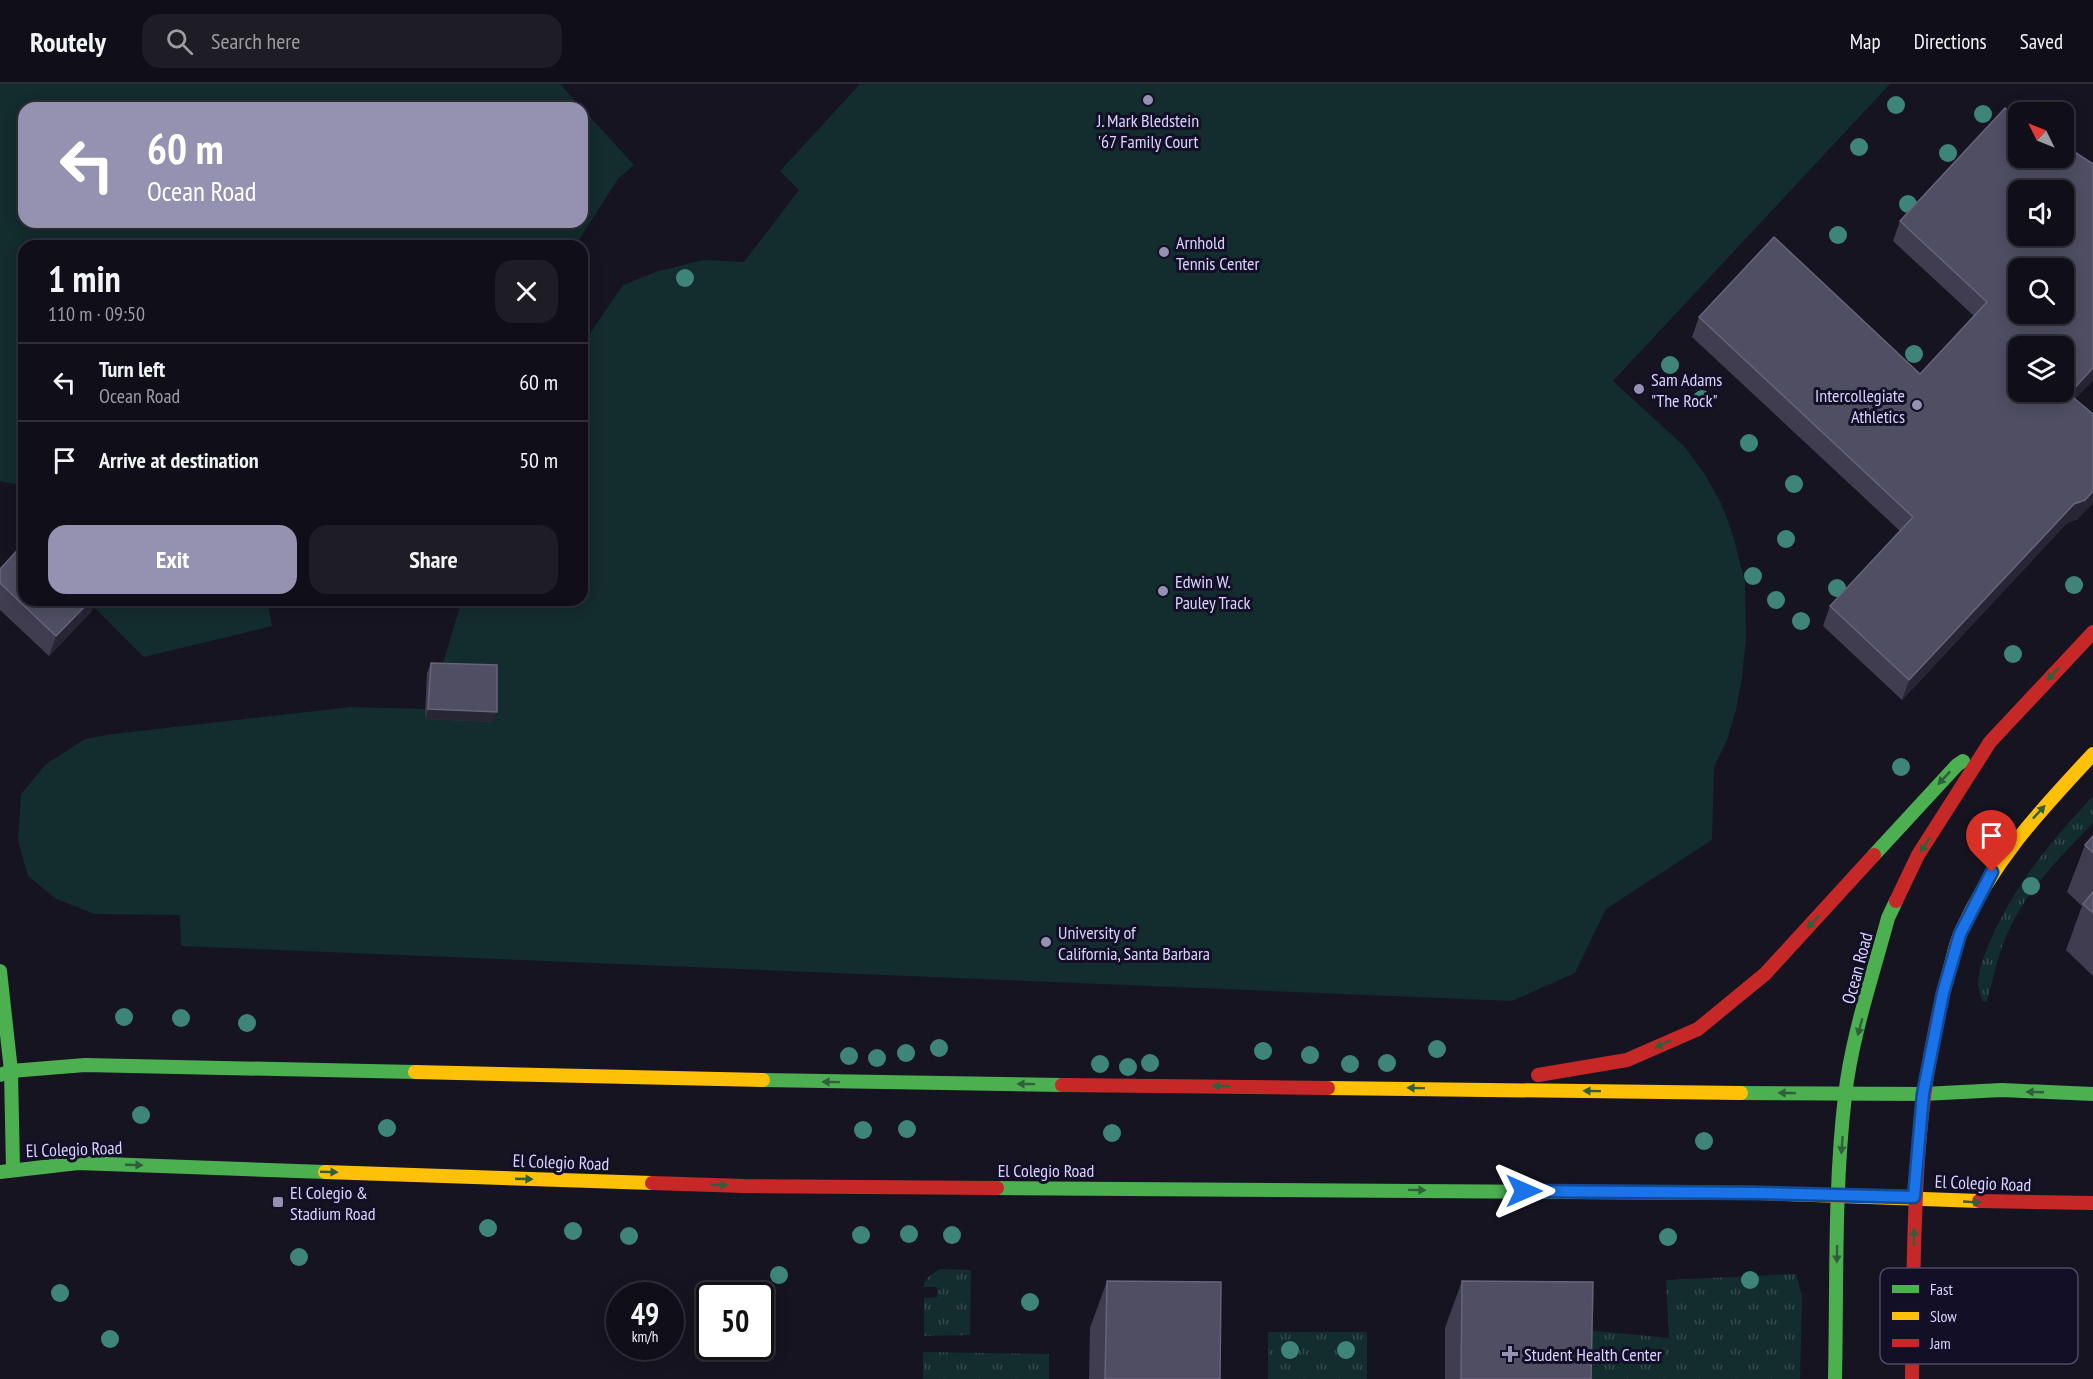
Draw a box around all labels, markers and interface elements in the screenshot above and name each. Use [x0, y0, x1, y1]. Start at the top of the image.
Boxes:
search box [142, 14, 562, 68]
text: Routely [30, 23, 106, 60]
icon: search [163, 25, 196, 58]
text: Search here [211, 27, 300, 55]
text: Map [1850, 28, 1881, 55]
text: Directions [1914, 28, 1987, 55]
text: Saved [2020, 28, 2063, 55]
marker: J. Mark Bledstein '67 Family Court [1141, 93, 1155, 107]
north arrow [2008, 102, 2074, 168]
map controls [2008, 102, 2074, 402]
place label: J. Mark Bledstein '67 Family Court [1096, 109, 1199, 153]
text: 60 m [147, 121, 224, 176]
icon: left [48, 126, 126, 204]
text: Ocean Road [147, 174, 257, 208]
button: sound [2008, 180, 2074, 246]
place label: Arnhold Tennis Center [1176, 231, 1260, 275]
marker: Arnhold Tennis Center [1157, 245, 1171, 259]
text: 1 min [48, 255, 121, 302]
button: search [2008, 258, 2074, 324]
button: close [495, 260, 558, 323]
text: 110 m · 09:50 [48, 301, 145, 327]
button: layers [2008, 336, 2074, 402]
text: Turn left [99, 355, 165, 383]
icon: left [48, 366, 81, 399]
text: 60 m [519, 368, 558, 396]
place label: Sam Adams "The Rock" [1651, 368, 1722, 412]
marker: Sam Adams "The Rock" [1632, 382, 1646, 396]
text: Ocean Road [99, 383, 180, 409]
place label: Intercollegiate Athletics [1815, 384, 1905, 428]
marker: Intercollegiate Athletics [1910, 398, 1924, 412]
icon: arrive [48, 444, 81, 477]
text: Arrive at destination [99, 446, 259, 474]
text: 50 m [519, 446, 558, 474]
button: Exit [48, 525, 297, 594]
button: Share [309, 525, 558, 594]
place label: Edwin W. Pauley Track [1175, 570, 1251, 614]
marker: Edwin W. Pauley Track [1156, 584, 1170, 598]
one-way arrow [2046, 667, 2060, 682]
one-way arrow [1938, 771, 1952, 785]
one-way arrow [2032, 804, 2046, 819]
pin [1966, 810, 2017, 872]
icon: arrive [1975, 819, 2008, 852]
one-way arrow [1920, 837, 1931, 853]
one-way arrow [1806, 915, 1820, 929]
place label: University of California, Santa Barbara [1058, 921, 1210, 965]
street label: Ocean Road [1836, 930, 1878, 1006]
marker: University of California, Santa Barbara [1039, 935, 1053, 949]
one-way arrow [1854, 1018, 1864, 1037]
one-way arrow [1654, 1040, 1672, 1049]
one-way arrow [821, 1077, 840, 1087]
one-way arrow [1016, 1079, 1035, 1089]
one-way arrow [1211, 1081, 1230, 1091]
one-way arrow [1406, 1083, 1425, 1093]
one-way arrow [1582, 1086, 1601, 1095]
one-way arrow [2025, 1087, 2044, 1096]
one-way arrow [1777, 1088, 1796, 1098]
one-way arrow [1837, 1135, 1846, 1154]
street label: El Colegio Road [25, 1136, 123, 1162]
street label: El Colegio Road [512, 1149, 610, 1175]
street label: El Colegio Road [998, 1159, 1094, 1182]
position arrow [1492, 1159, 1556, 1223]
one-way arrow [125, 1160, 144, 1170]
one-way arrow [320, 1167, 339, 1176]
street label: El Colegio Road [1934, 1170, 2032, 1196]
one-way arrow [514, 1174, 533, 1183]
place label: El Colegio & Stadium Road [290, 1181, 376, 1225]
one-way arrow [709, 1181, 728, 1190]
one-way arrow [1408, 1185, 1427, 1195]
marker: El Colegio & Stadium Road [271, 1195, 285, 1209]
one-way arrow [1963, 1197, 1982, 1206]
one-way arrow [1909, 1227, 1919, 1246]
one-way arrow [1833, 1244, 1842, 1263]
legend [1880, 1268, 2078, 1364]
text: Fast [1930, 1279, 1953, 1299]
speed limit sign: 50 [696, 1282, 774, 1360]
text: 49 [631, 1294, 659, 1333]
text: Slow [1930, 1306, 1957, 1326]
text: km/h [632, 1327, 658, 1346]
text: Jam [1929, 1333, 1951, 1353]
place label: Student Health Center [1524, 1343, 1662, 1366]
marker: Student Health Center [1501, 1345, 1519, 1363]

